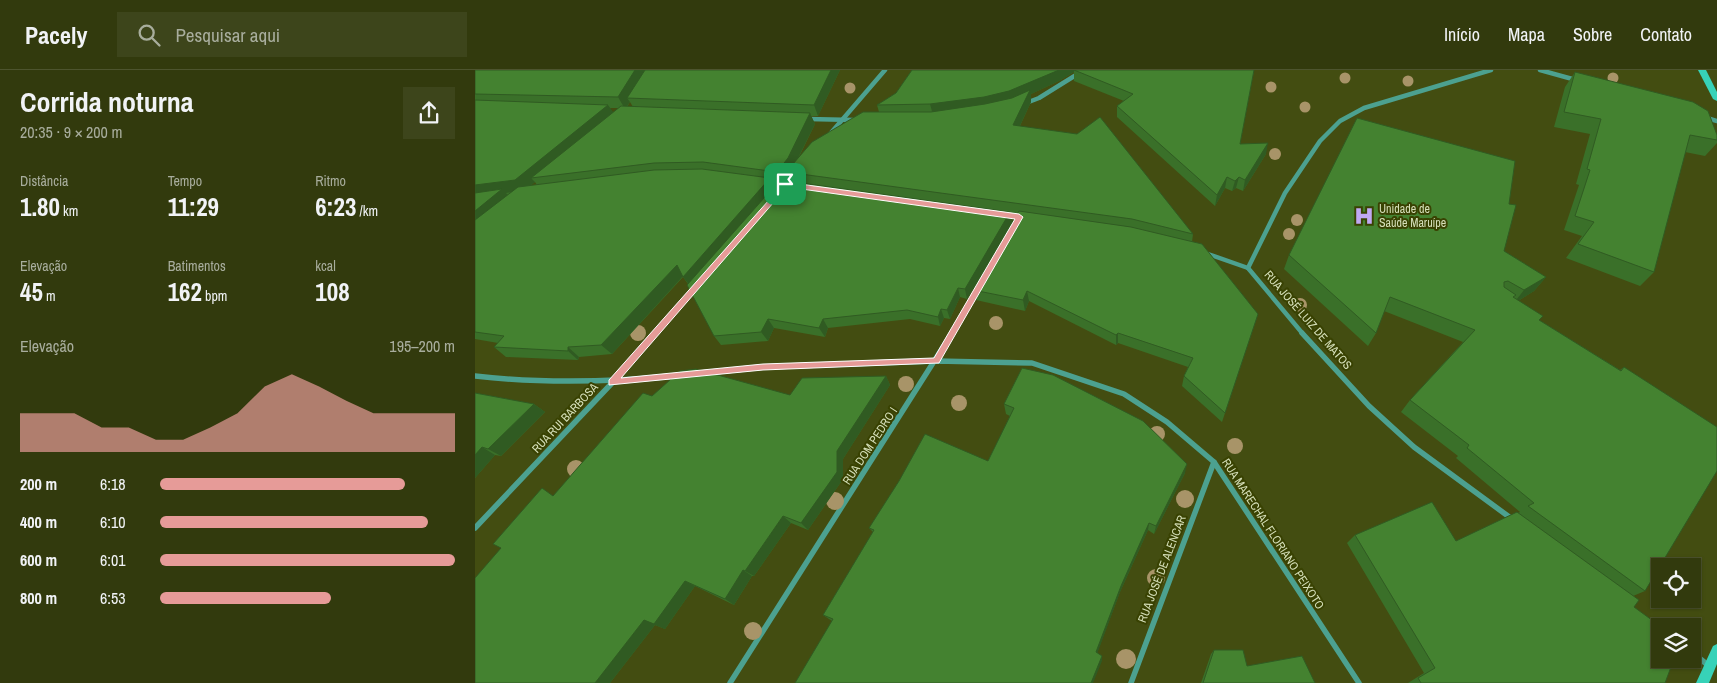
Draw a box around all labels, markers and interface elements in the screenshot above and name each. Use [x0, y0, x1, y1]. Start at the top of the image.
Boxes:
search box [117, 12, 467, 57]
text: Pacely [25, 19, 87, 51]
icon: search [135, 21, 163, 49]
text: Pesquisar aqui [175, 22, 280, 48]
text: Início [1444, 22, 1480, 47]
text: Mapa [1508, 22, 1545, 47]
text: Sobre [1573, 22, 1612, 47]
text: Contato [1640, 22, 1692, 47]
text: Corrida noturna [20, 83, 194, 121]
button: share [403, 87, 455, 139]
text: 20:35 · 9 × 200 m [20, 121, 123, 143]
pin [764, 163, 806, 205]
icon: arrive [771, 170, 799, 198]
text: Distância [20, 172, 69, 190]
text: Tempo [168, 172, 202, 190]
text: Ritmo [315, 172, 346, 190]
text: 1.80 [20, 190, 60, 224]
text: 11:29 [168, 190, 219, 224]
text: 6:23 [315, 190, 356, 224]
place label: Unidade de Saúde Maruípe [1379, 201, 1446, 231]
text: km [60, 202, 78, 220]
text: /km [356, 202, 378, 220]
hospital icon: Unidade de Saúde Maruípe [1353, 205, 1375, 227]
text: Elevação [20, 257, 67, 275]
text: Batimentos [168, 257, 226, 275]
text: kcal [315, 257, 336, 275]
street label: RUA JOSÉ LUIZ DE MATOS [1261, 267, 1356, 373]
text: 45 [20, 275, 43, 309]
text: 162 [168, 275, 202, 309]
text: 108 [315, 275, 350, 309]
text: m [43, 287, 56, 305]
text: bpm [202, 287, 227, 305]
text: Elevação [20, 335, 74, 357]
text: 195–200 m [389, 335, 455, 357]
street label: RUA RUI BARBOSA [528, 379, 602, 456]
street label: RUA DOM PEDRO I [839, 404, 901, 488]
street label: RUA MARECHAL FLORIANO PEIXOTO [1218, 456, 1328, 613]
text: 200 m [20, 473, 57, 495]
text: 6:18 [100, 473, 126, 495]
text: 400 m [20, 511, 57, 533]
text: 6:10 [100, 511, 126, 533]
street label: RUA JOSÉ DE ALENCAR [1134, 513, 1190, 625]
text: 600 m [20, 549, 57, 571]
text: 6:01 [100, 549, 126, 571]
map controls [1651, 558, 1701, 668]
button: locate [1651, 558, 1701, 608]
text: 800 m [20, 587, 57, 609]
text: 6:53 [100, 587, 126, 609]
button: layers [1651, 618, 1701, 668]

